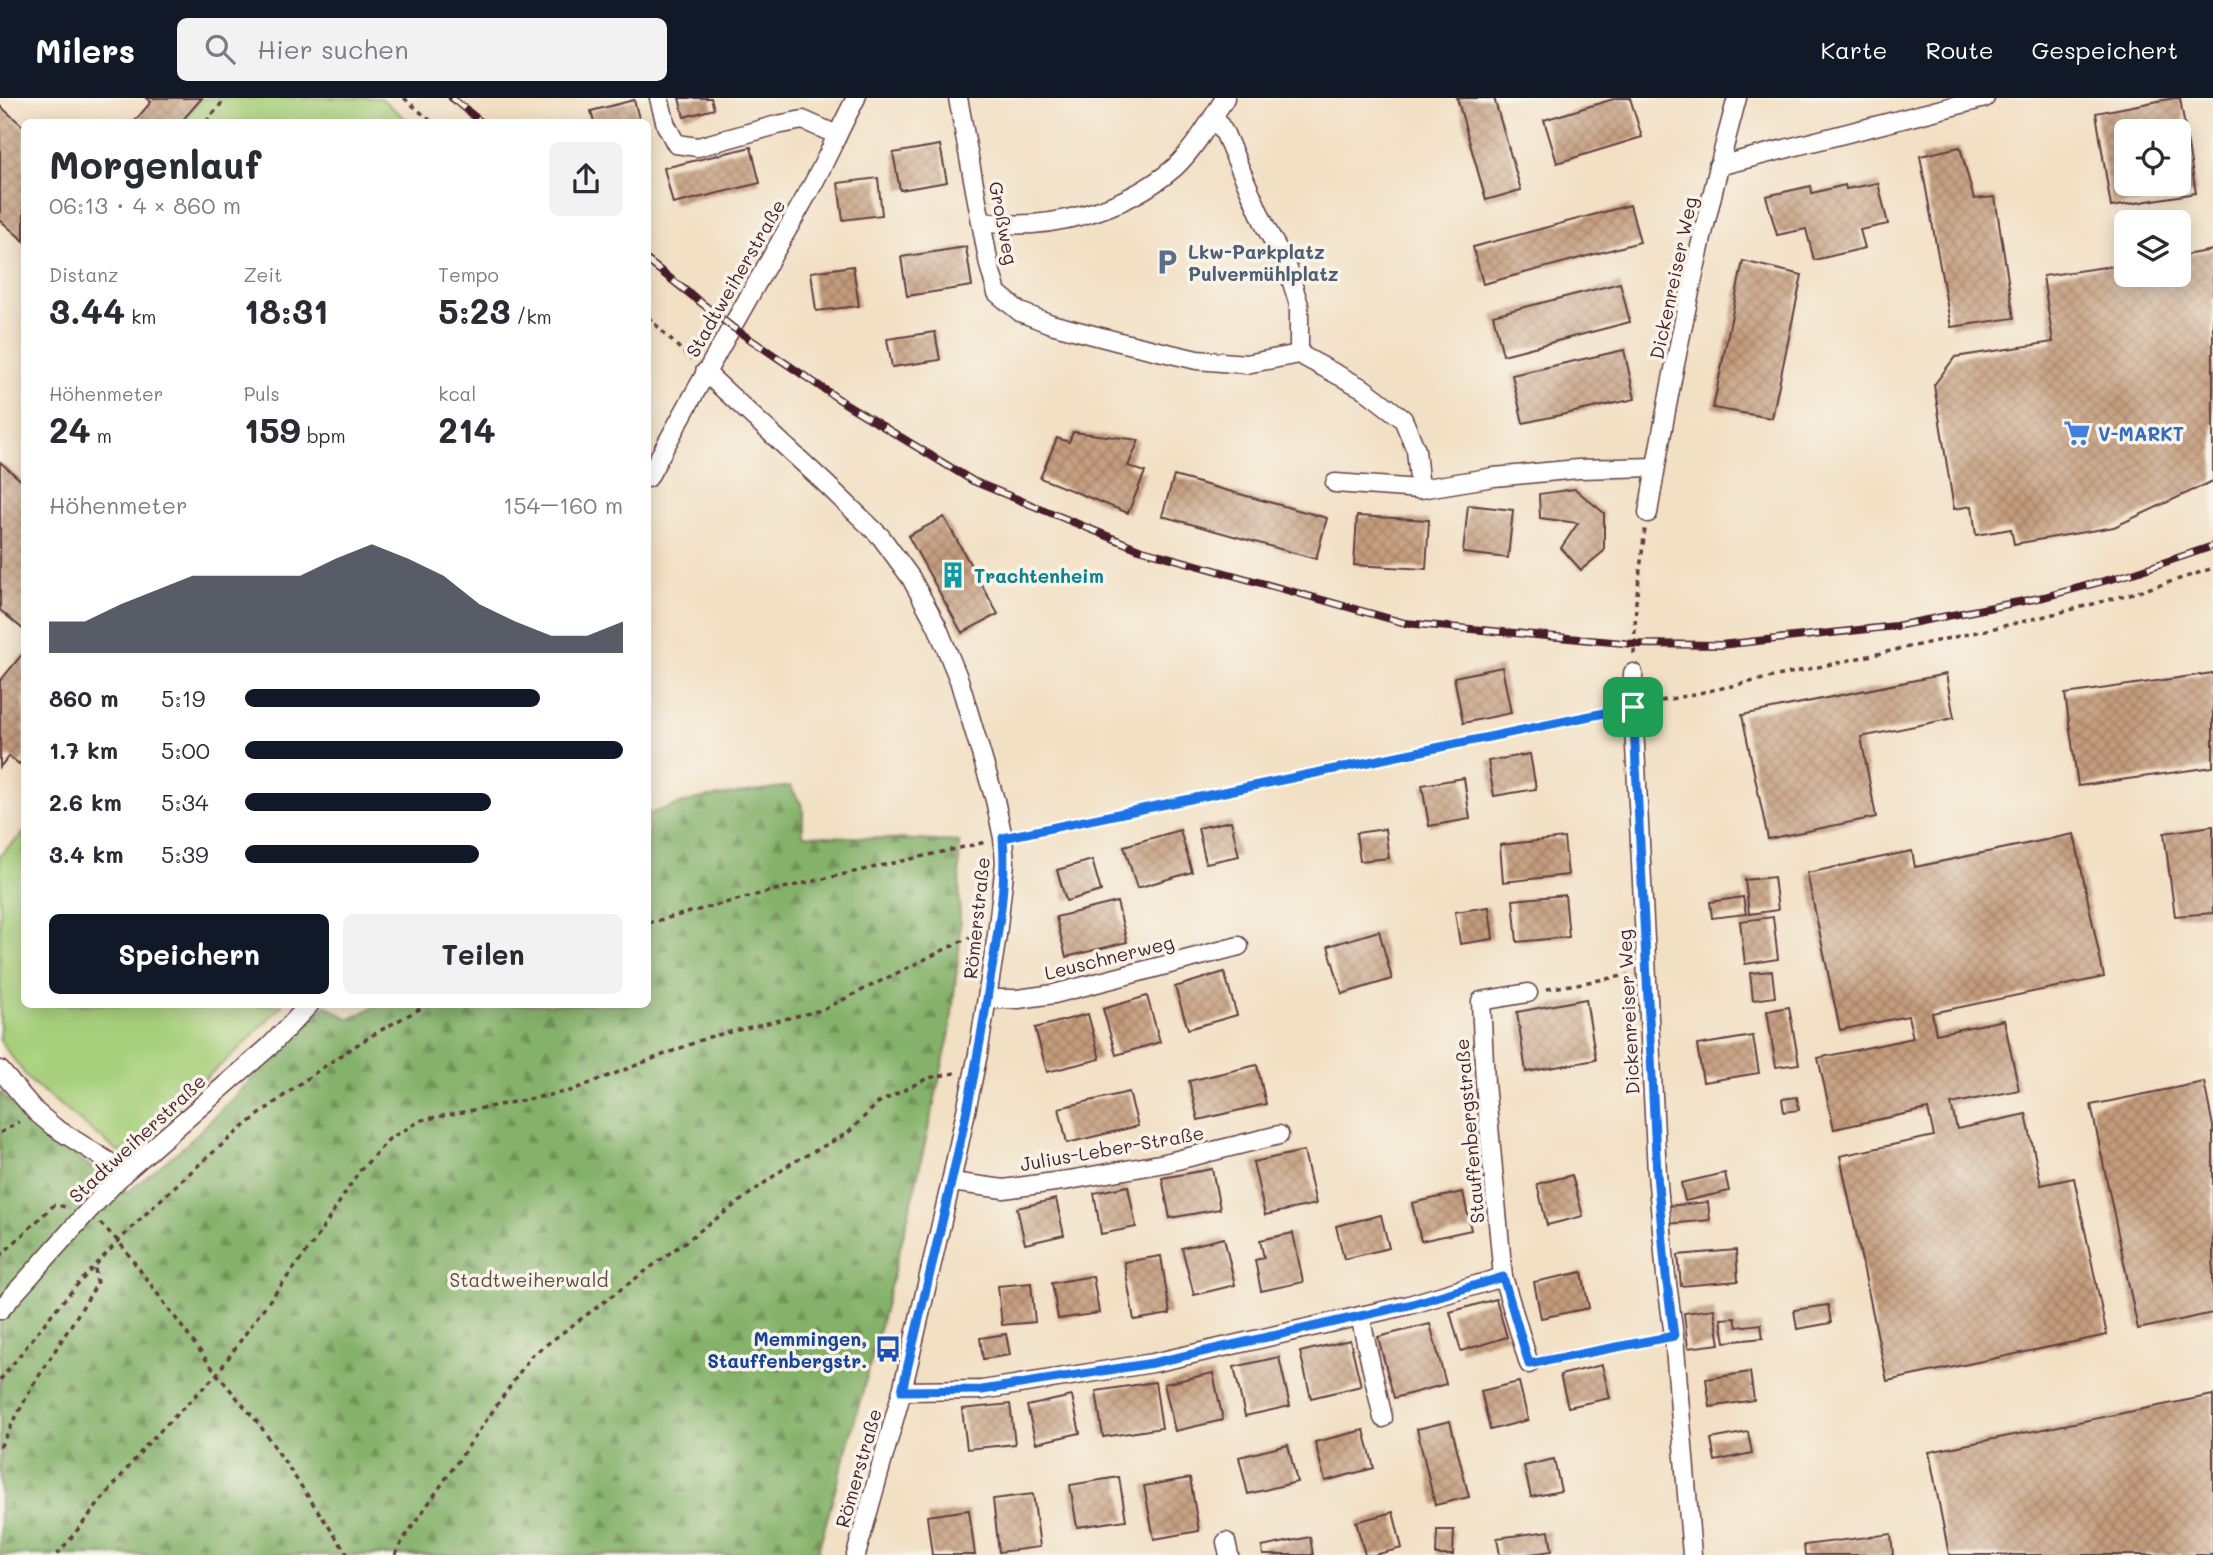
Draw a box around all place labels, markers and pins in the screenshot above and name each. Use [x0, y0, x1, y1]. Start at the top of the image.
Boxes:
place label: Lkw-Parkplatz Pulvermühlplatz [1188, 239, 1339, 286]
parking icon: Lkw-Parkplatz Pulvermühlplatz [1152, 247, 1182, 277]
supermarket icon: V-MARKT [2062, 418, 2092, 448]
place label: V-MARKT [2098, 421, 2184, 446]
building icon: Trachtenheim [938, 560, 968, 590]
place label: Trachtenheim [974, 563, 1104, 588]
pin [1603, 677, 1663, 737]
place label: Memmingen, Stauffenbergstr. [707, 1326, 867, 1373]
bus stop icon: Memmingen, Stauffenbergstr. [873, 1334, 903, 1364]

